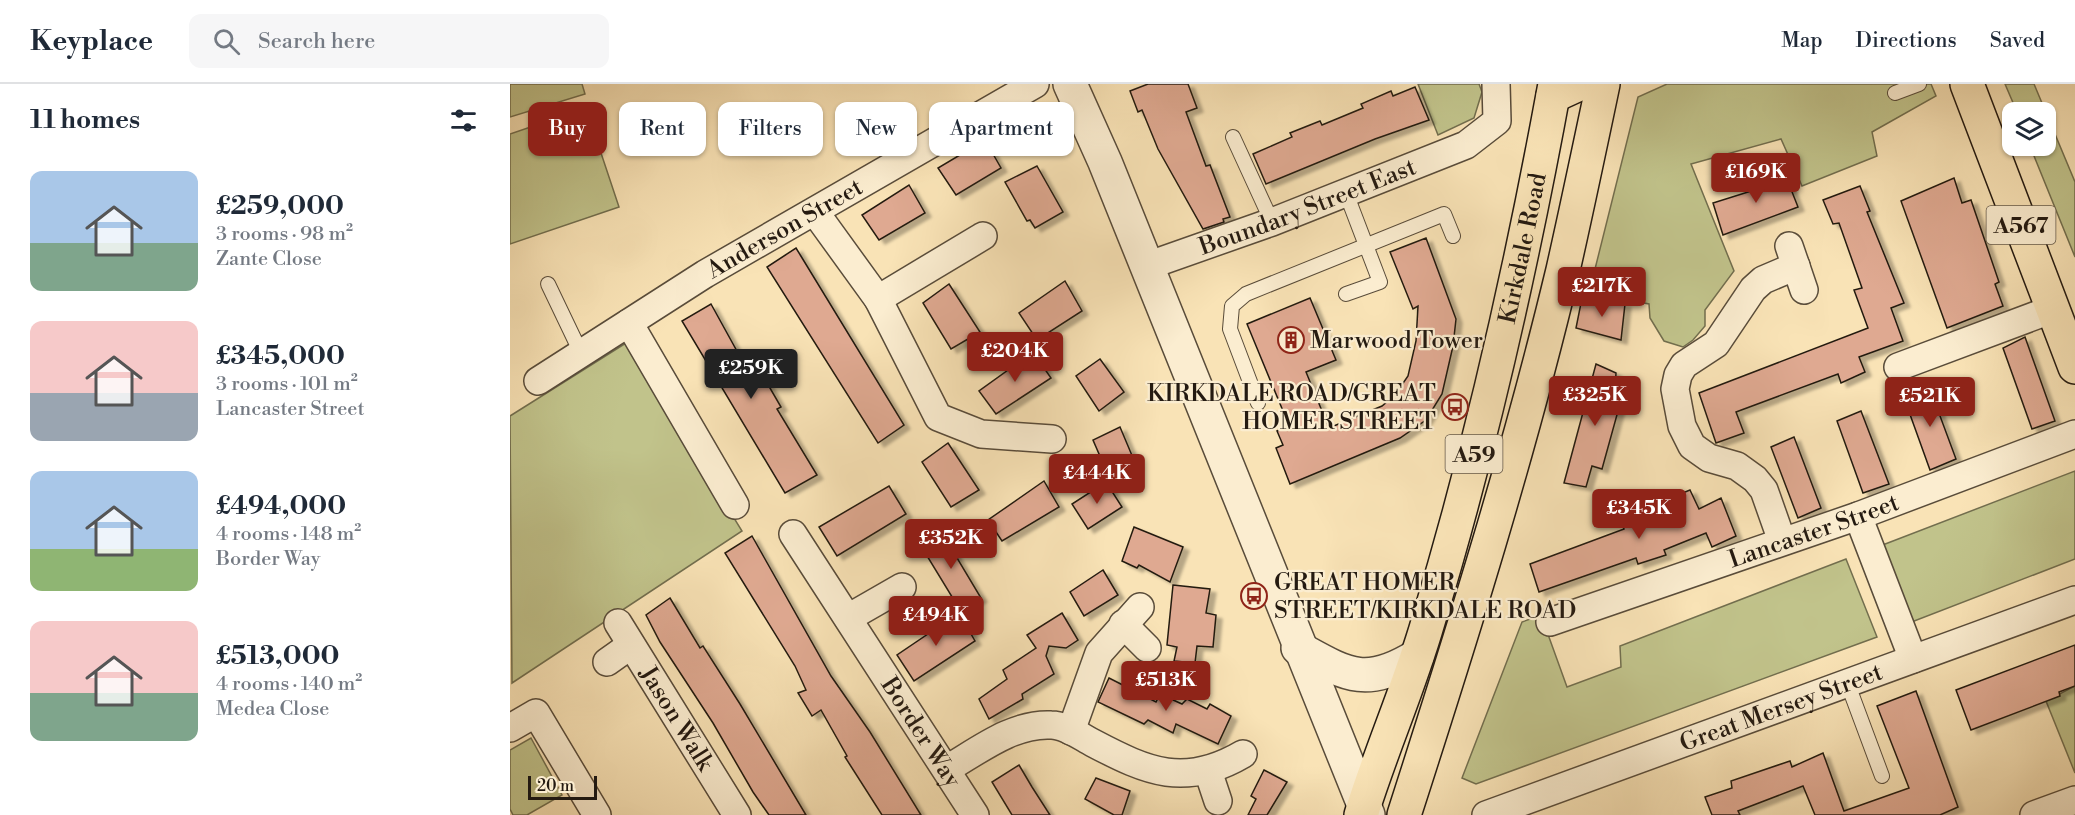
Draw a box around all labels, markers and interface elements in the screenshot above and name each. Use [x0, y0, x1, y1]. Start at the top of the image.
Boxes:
search box [189, 14, 609, 68]
text: Keyplace [30, 24, 153, 59]
icon: search [210, 25, 243, 58]
text: Search here [258, 28, 375, 55]
text: Map [1781, 28, 1823, 54]
text: Directions [1856, 28, 1957, 54]
text: Saved [1990, 28, 2045, 54]
chip: Buy [528, 102, 607, 156]
chip: Rent [619, 102, 706, 156]
chip: Filters [718, 102, 823, 156]
chip: New [835, 102, 917, 156]
chip: Apartment [929, 102, 1074, 156]
map controls [2002, 102, 2056, 156]
button: layers [2002, 102, 2056, 156]
text: 11 homes [30, 104, 140, 136]
icon: filters [447, 104, 480, 137]
street label: Boundary Street East [1194, 152, 1421, 263]
pin: £169K [1714, 153, 1798, 204]
text: £169K [1725, 160, 1787, 185]
street label: Kirkdale Road [1493, 170, 1554, 327]
street label: Anderson Street [701, 172, 869, 286]
text: £259,000 [216, 190, 344, 222]
icon: home [78, 195, 150, 267]
road number: A567 [1986, 206, 2056, 244]
text: 3 rooms · 98 m² [216, 222, 353, 247]
text: Zante Close [216, 247, 322, 272]
pin: £217K [1560, 267, 1644, 318]
text: £217K [1572, 274, 1632, 299]
building icon: Marwood Tower [1276, 325, 1306, 355]
place label: Marwood Tower [1310, 326, 1483, 356]
pin: £204K [973, 332, 1057, 383]
text: £204K [981, 339, 1049, 364]
text: £345,000 [216, 340, 345, 372]
icon: home [78, 345, 150, 417]
pin: £259K [709, 349, 793, 400]
text: £259K [719, 356, 783, 381]
text: 3 rooms · 101 m² [216, 372, 358, 397]
pin: £325K [1553, 376, 1637, 427]
pin: £521K [1888, 377, 1972, 428]
place label: KIRKDALE ROAD/GREAT HOMER STREET [1147, 379, 1436, 437]
text: £325K [1563, 383, 1627, 408]
text: £521K [1899, 384, 1961, 409]
bus stop icon: KIRKDALE ROAD/GREAT HOMER STREET [1440, 392, 1470, 422]
text: Lancaster Street [216, 397, 365, 422]
road number: A59 [1446, 435, 1502, 473]
pin: £444K [1055, 454, 1139, 505]
text: £444K [1063, 461, 1131, 486]
street label: Lancaster Street [1725, 488, 1904, 575]
pin: £345K [1597, 489, 1681, 540]
text: £494,000 [216, 490, 346, 522]
icon: home [78, 495, 150, 567]
text: £345K [1606, 496, 1672, 521]
pin: £352K [909, 519, 993, 570]
text: 4 rooms · 148 m² [216, 522, 361, 547]
text: £352K [919, 526, 983, 551]
text: Border Way [216, 547, 321, 572]
place label: GREAT HOMER STREET/KIRKDALE ROAD [1274, 568, 1576, 626]
bus stop icon: GREAT HOMER STREET/KIRKDALE ROAD [1239, 581, 1269, 611]
pin: £494K [894, 596, 978, 647]
text: £494K [903, 603, 969, 628]
text: £513,000 [216, 640, 340, 672]
icon: home [78, 645, 150, 717]
street label: Great Mersey Street [1676, 657, 1887, 759]
street label: Jason Walk [632, 660, 721, 778]
pin: £513K [1124, 661, 1208, 712]
text: £513K [1135, 668, 1197, 693]
street label: Border Way [873, 671, 967, 794]
text: 4 rooms · 140 m² [216, 672, 362, 697]
text: Medea Close [216, 697, 329, 722]
scale bar [528, 773, 597, 800]
text: 20 m [537, 776, 574, 796]

